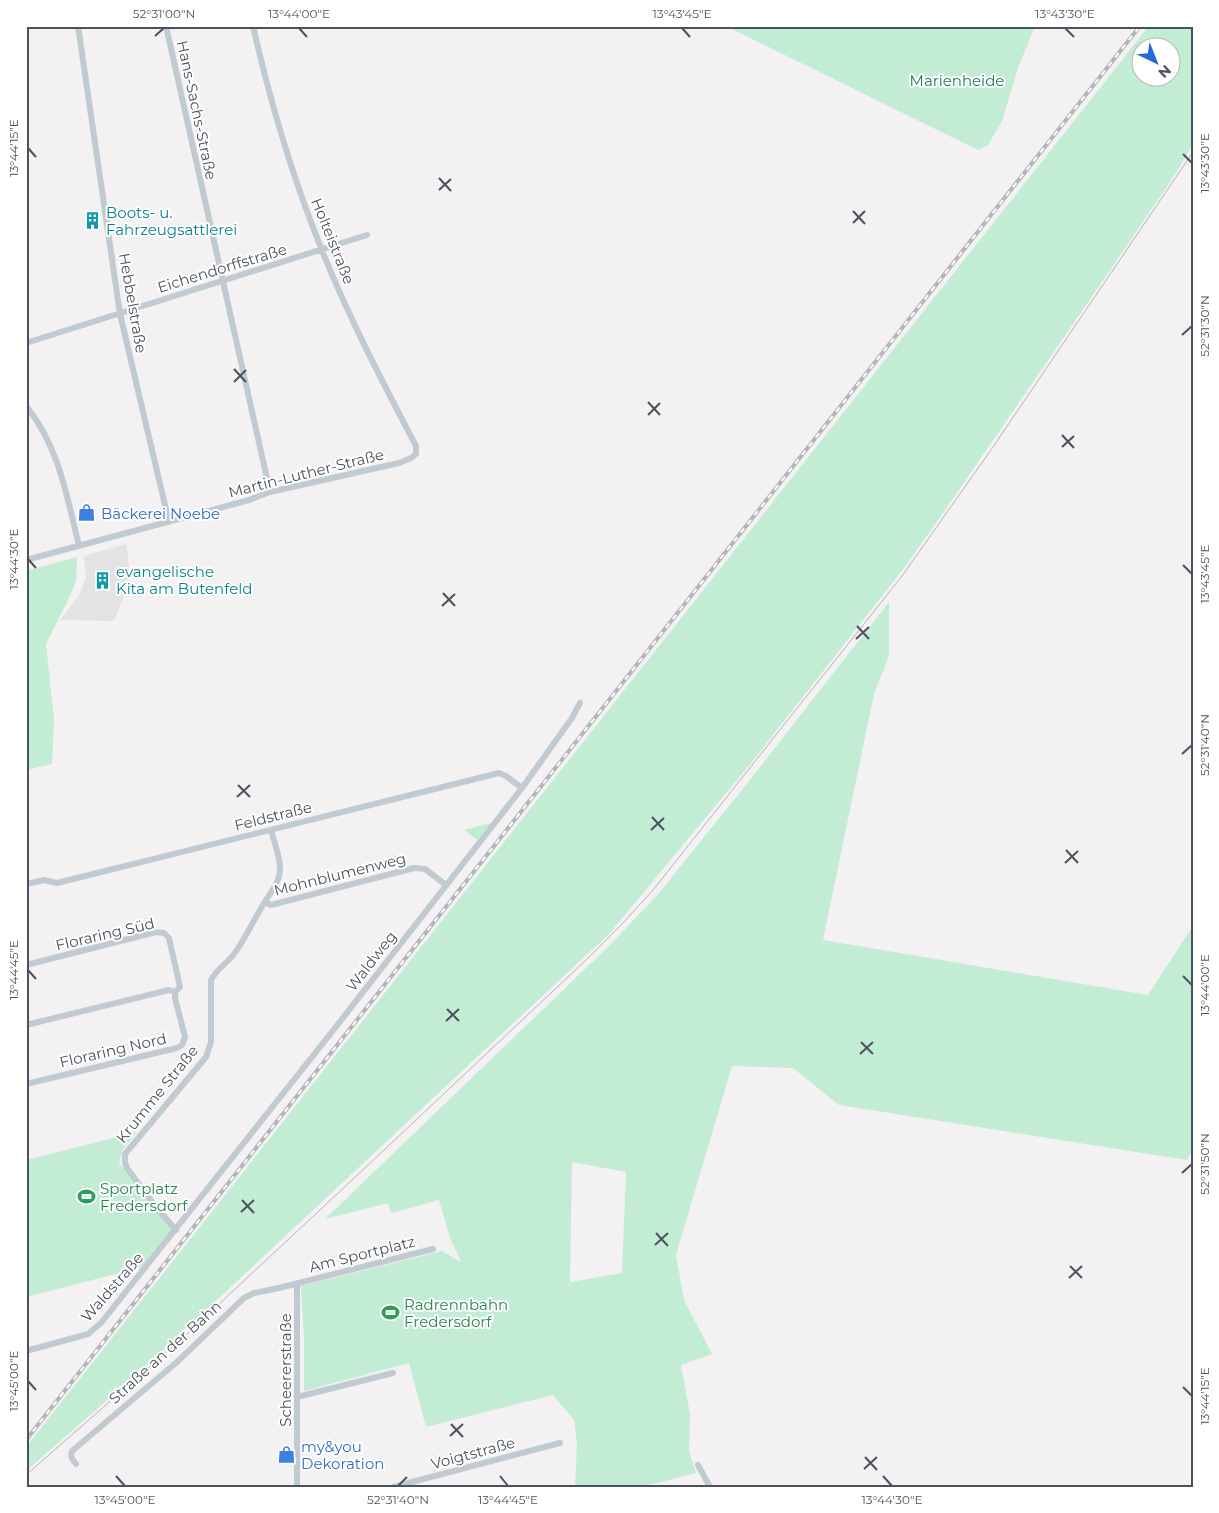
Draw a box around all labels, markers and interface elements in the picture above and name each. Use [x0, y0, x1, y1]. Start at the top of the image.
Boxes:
text: 52°31'00"N [133, 6, 195, 21]
text: 13°44'00"E [268, 6, 330, 21]
text: 13°43'45"E [652, 6, 712, 21]
text: 13°43'30"E [1035, 6, 1095, 21]
north arrow [1132, 38, 1182, 88]
street label: Hans-Sachs-Straße [173, 39, 221, 181]
text: N [1155, 61, 1175, 82]
park label: Marienheide [910, 71, 1004, 90]
text: 13°44'15"E [6, 119, 21, 177]
text: 13°43'30"E [1197, 133, 1212, 193]
street label: Holteistraße [307, 195, 359, 287]
place label: Boots- u. Fahrzeugsattlerei [106, 203, 237, 239]
building icon: Boots- u. Fahrzeugsattlerei [82, 211, 102, 231]
street label: Eichendorffstraße [155, 239, 289, 297]
street label: Hebbelstraße [115, 251, 151, 355]
text: 52°31'30"N [1197, 295, 1212, 357]
street label: Martin-Luther-Straße [226, 444, 386, 502]
shop icon: Bäckerei Noebe [77, 503, 97, 523]
place label: Bäckerei Noebe [101, 504, 220, 523]
text: 13°44'30"E [6, 529, 21, 589]
text: 13°43'45"E [1197, 544, 1212, 604]
place label: evangelische Kita am Butenfeld [116, 562, 252, 598]
building icon: evangelische Kita am Butenfeld [92, 570, 112, 590]
text: 52°31'40"N [1197, 714, 1212, 776]
street label: Feldstraße [232, 797, 314, 835]
street label: Mohnblumenweg [272, 848, 408, 900]
street label: Floraring Süd [54, 913, 156, 955]
street label: Waldweg [342, 927, 400, 995]
text: 13°44'45"E [6, 940, 21, 1000]
text: 13°44'00"E [1197, 954, 1212, 1016]
street label: Floraring Nord [58, 1028, 168, 1072]
street label: Krumme Straße [112, 1041, 202, 1147]
text: 52°31'50"N [1197, 1133, 1212, 1195]
place label: Sportplatz Fredersdorf [100, 1179, 188, 1215]
sports icon: Sportplatz Fredersdorf [76, 1187, 96, 1207]
street label: Am Sportplatz [307, 1232, 417, 1276]
street label: Waldstraße [77, 1248, 147, 1326]
place label: Radrennbahn Fredersdorf [404, 1295, 508, 1331]
street label: Straße an der Bahn [105, 1296, 225, 1408]
sports icon: Radrennbahn Fredersdorf [380, 1303, 400, 1323]
street label: Scheererstraße [276, 1313, 295, 1427]
text: 13°45'00"E [6, 1350, 21, 1412]
text: 13°44'15"E [1197, 1367, 1212, 1425]
street label: Voigtstraße [429, 1433, 517, 1473]
place label: my&you Dekoration [301, 1437, 384, 1473]
shop icon: my&you Dekoration [277, 1445, 297, 1465]
text: 13°45'00"E [94, 1492, 156, 1507]
text: 52°31'40"N [367, 1492, 429, 1507]
text: 13°44'45"E [478, 1492, 538, 1507]
text: 13°44'30"E [862, 1492, 922, 1507]

